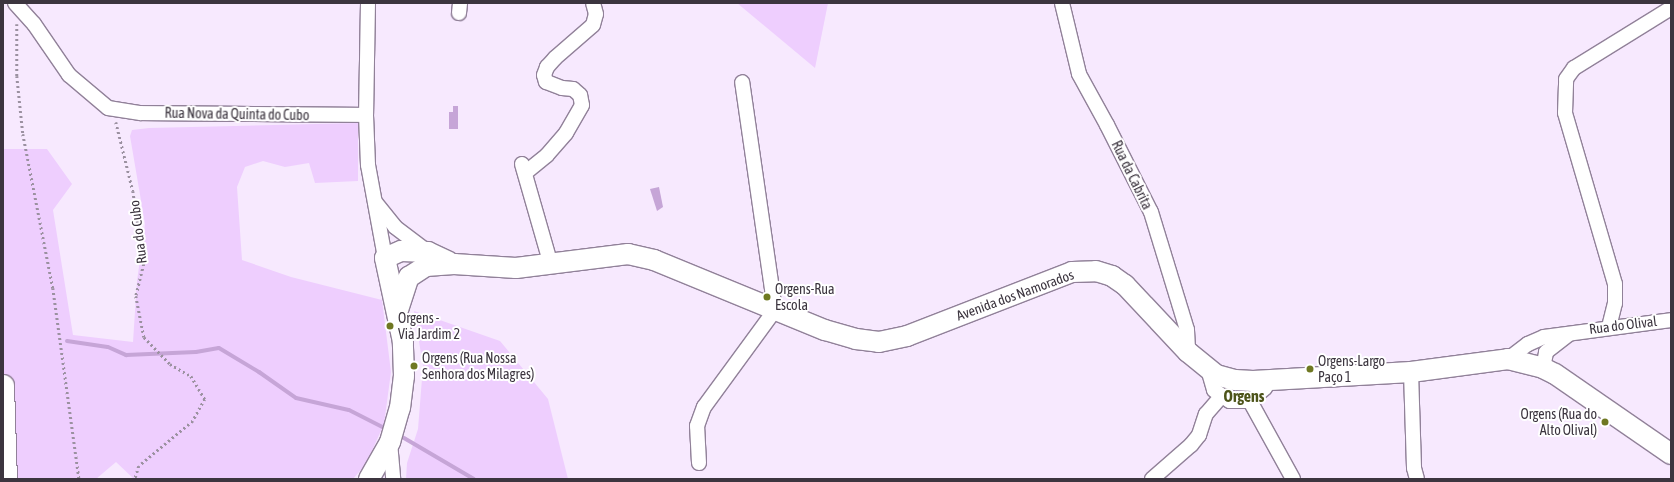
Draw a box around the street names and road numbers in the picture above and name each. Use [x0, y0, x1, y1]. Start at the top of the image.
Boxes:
street label: Rua Nova da Quinta do Cubo [164, 104, 310, 124]
street label: Rua da Cabrita [1108, 138, 1156, 212]
street label: Rua do Cubo [126, 199, 150, 265]
street label: Avenida dos Namorados [954, 266, 1076, 324]
street label: Rua do Olival [1588, 313, 1658, 337]

